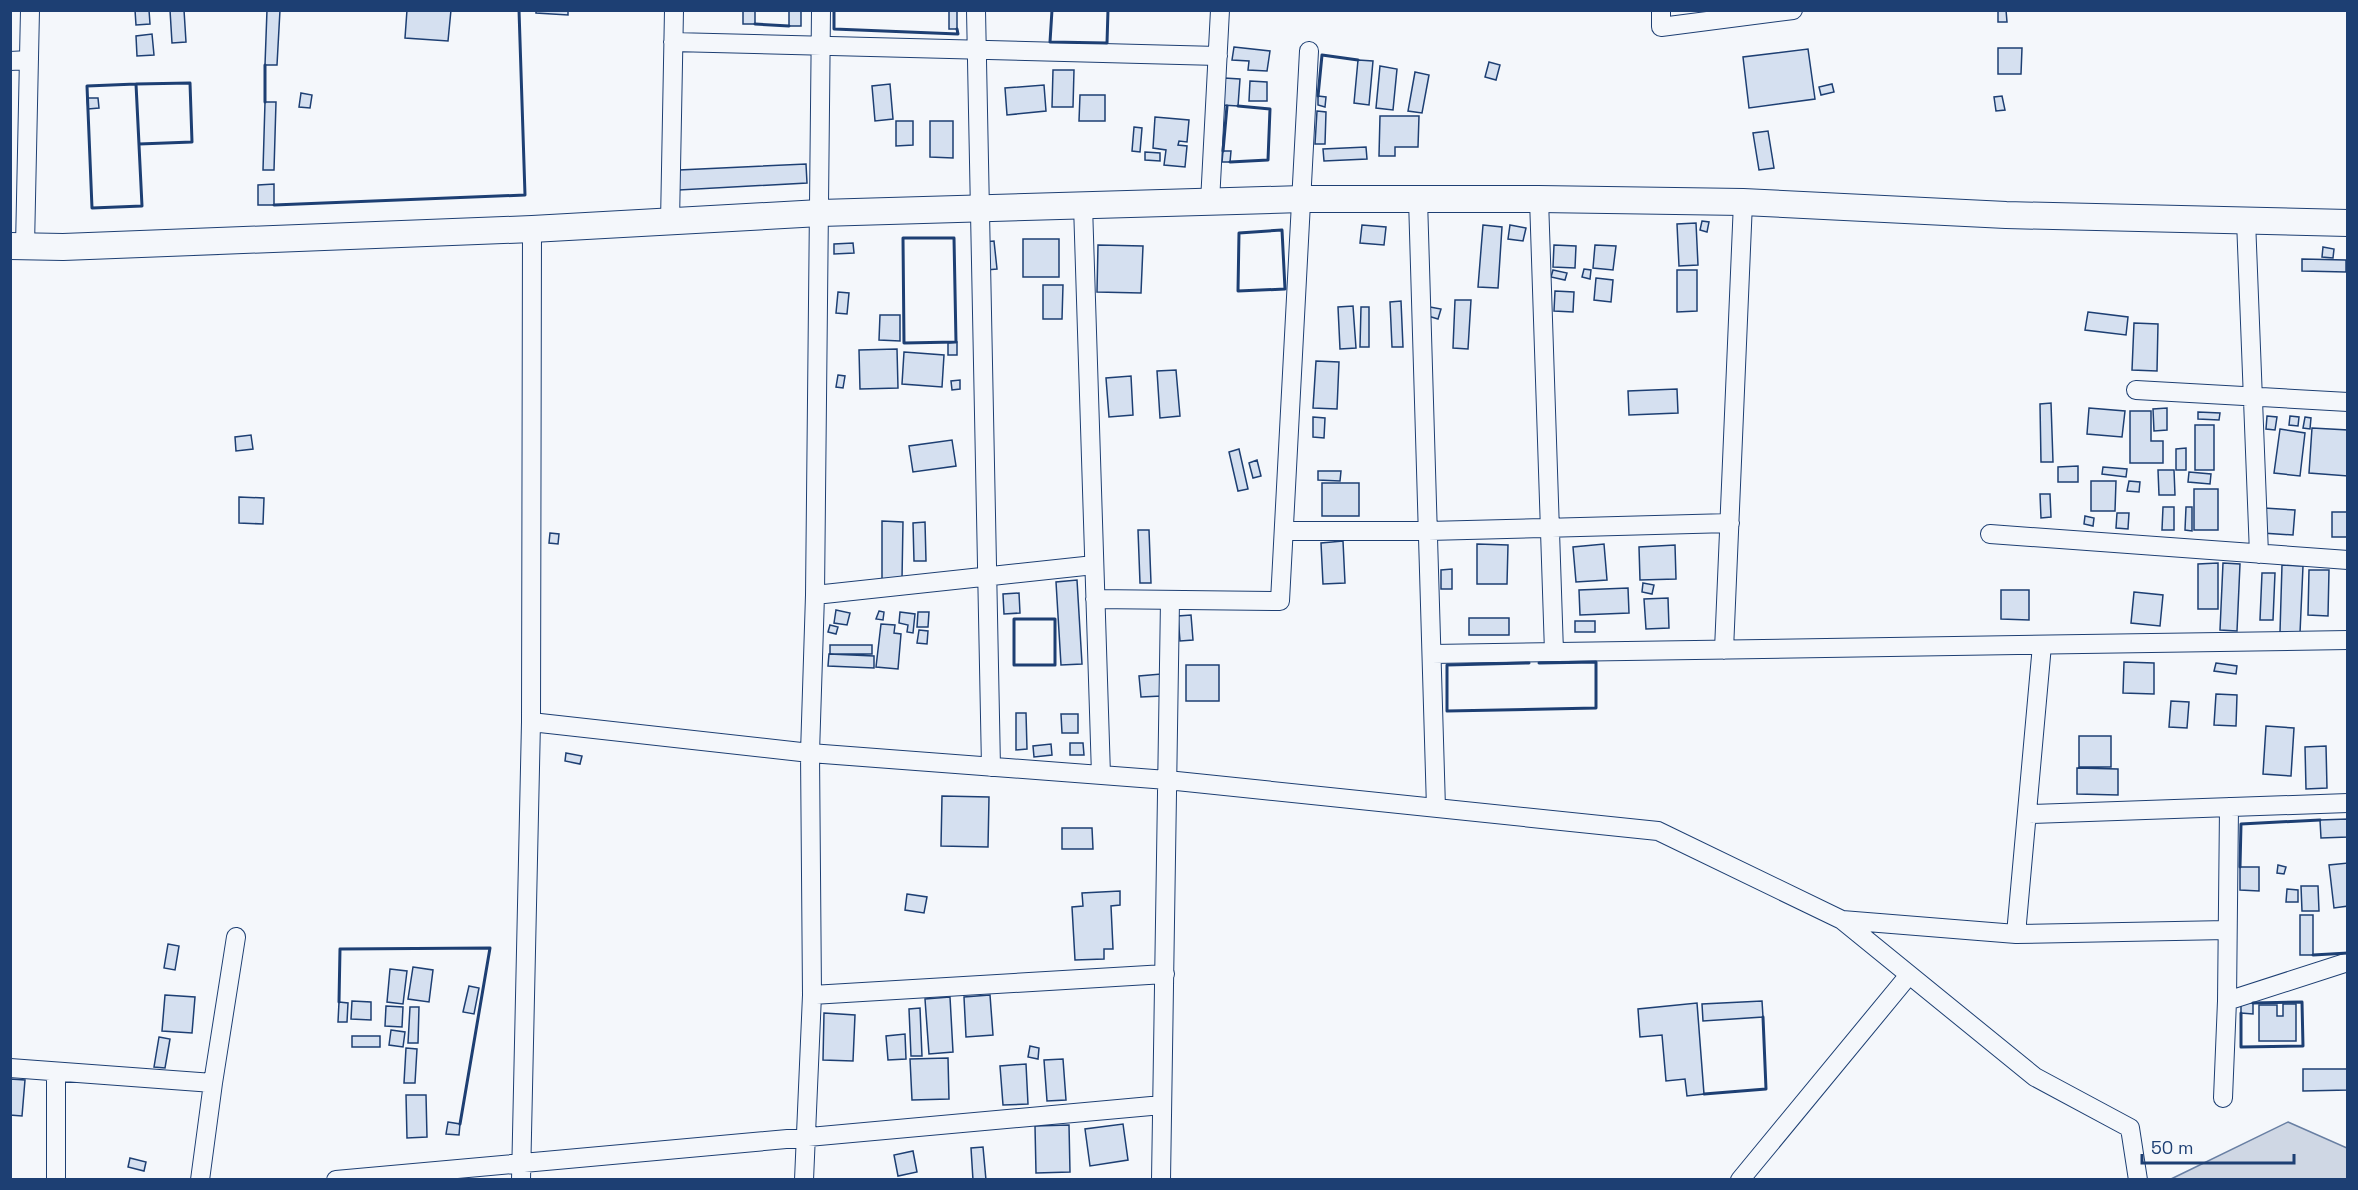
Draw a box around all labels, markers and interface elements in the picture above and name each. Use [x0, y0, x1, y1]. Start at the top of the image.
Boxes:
scale bar [2142, 1127, 2294, 1165]
text: 50 m [2151, 1136, 2193, 1159]

